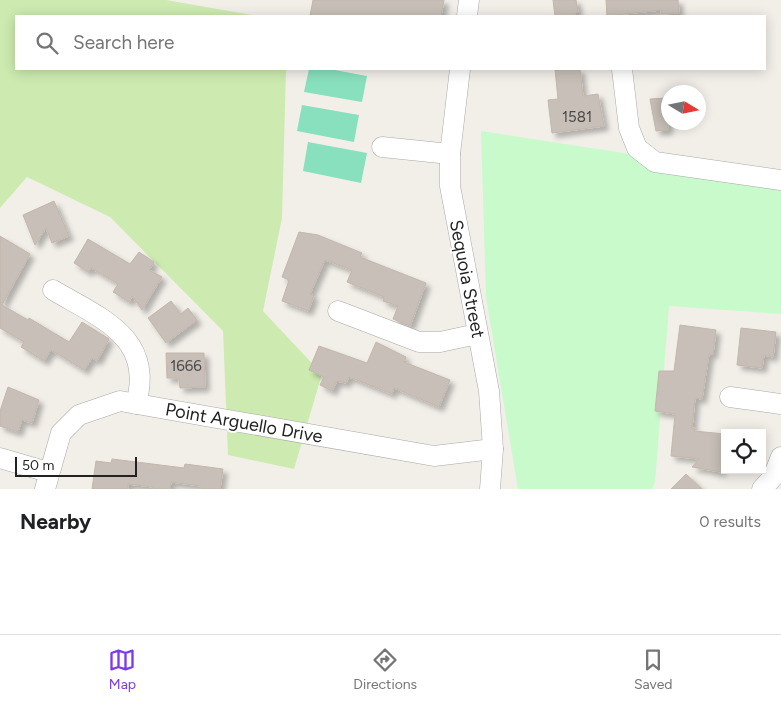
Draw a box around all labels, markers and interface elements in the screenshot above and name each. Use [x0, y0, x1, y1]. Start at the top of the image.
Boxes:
search box [15, 15, 766, 70]
icon: search [33, 29, 61, 57]
text: Search here [73, 31, 175, 54]
north arrow [661, 85, 706, 130]
house number: 1581 [562, 108, 592, 126]
street label: Sequoia Street [445, 218, 489, 340]
house number: 1666 [170, 357, 202, 375]
street label: Point Arguello Drive [164, 398, 325, 448]
map controls [721, 429, 766, 474]
button: locate [721, 429, 766, 474]
scale bar [15, 454, 138, 477]
text: 50 m [22, 457, 54, 474]
text: Nearby [20, 509, 91, 534]
text: 0 results [699, 512, 761, 531]
tab: Map [108, 646, 136, 693]
tab: Directions [353, 646, 417, 693]
tab: Saved [634, 646, 673, 693]

